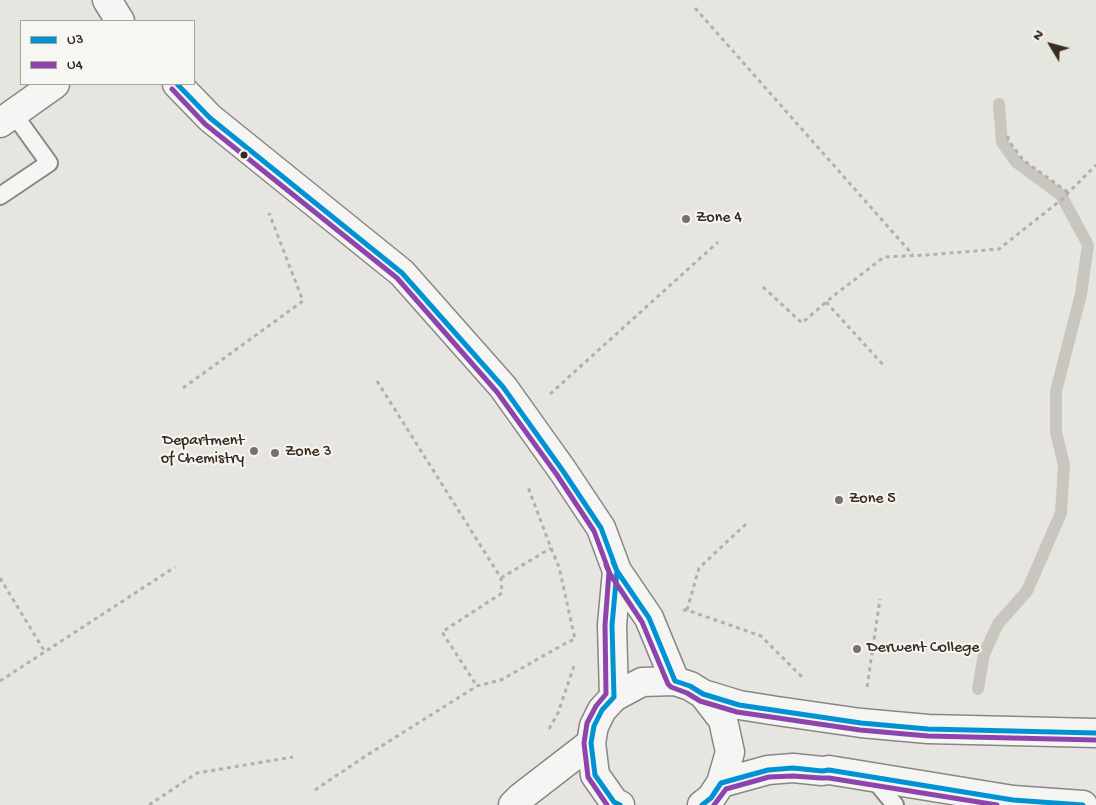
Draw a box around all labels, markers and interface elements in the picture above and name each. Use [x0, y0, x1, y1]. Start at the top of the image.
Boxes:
legend [20, 20, 195, 85]
north arrow [1026, 20, 1076, 70]
text: N [1029, 27, 1048, 44]
text: U3 [67, 31, 83, 49]
text: U4 [67, 56, 83, 74]
unlabelled marker [239, 150, 249, 160]
place label: Zone 4 [696, 209, 742, 229]
marker: Zone 4 [680, 213, 692, 225]
place label: Department of Chemistry [161, 432, 244, 470]
place label: Zone 3 [285, 443, 332, 463]
marker: Department of Chemistry [248, 445, 260, 457]
marker: Zone 3 [269, 447, 281, 459]
place label: Zone 5 [849, 490, 896, 510]
marker: Zone 5 [833, 494, 845, 506]
place label: Derwent College [867, 639, 980, 659]
marker: Derwent College [851, 643, 863, 655]

